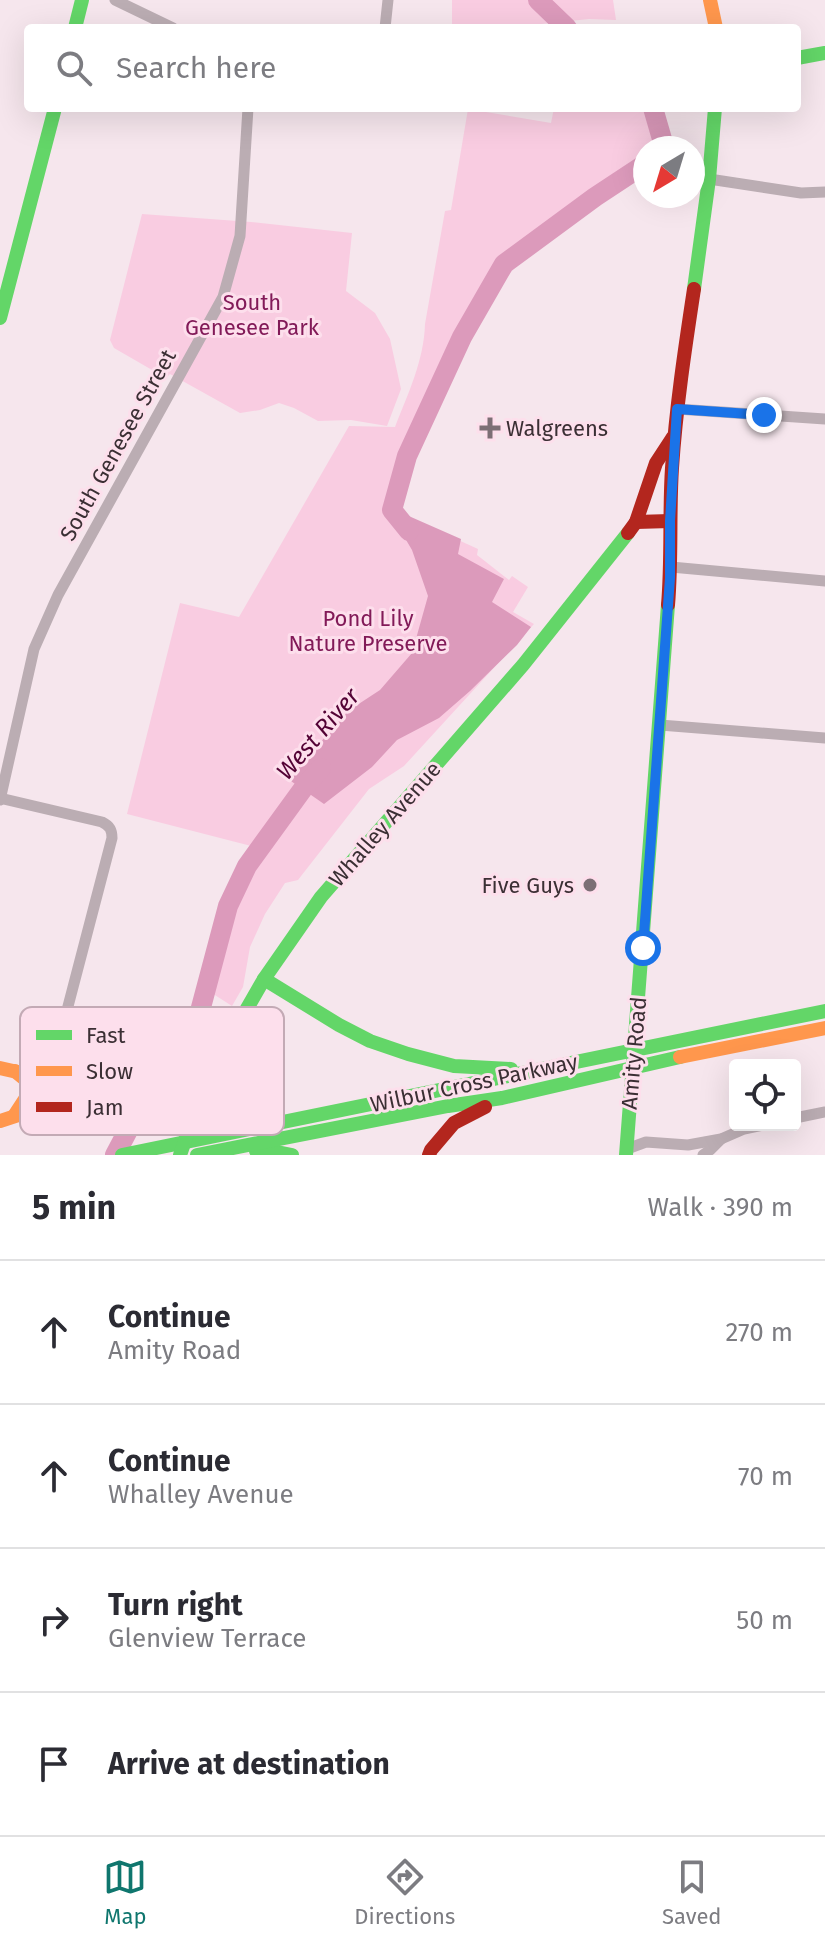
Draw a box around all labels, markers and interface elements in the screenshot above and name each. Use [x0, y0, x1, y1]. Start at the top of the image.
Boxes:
search box [24, 24, 801, 112]
icon: search [52, 46, 96, 90]
text: Search here [116, 50, 276, 86]
north arrow [633, 136, 705, 208]
park label: South Genesee Park [185, 289, 320, 341]
street label: South Genesee Street [54, 344, 182, 545]
route end [746, 397, 782, 433]
place label: Walgreens [506, 415, 608, 442]
marker: Walgreens [481, 419, 499, 437]
park label: Pond Lily Nature Preserve [288, 605, 448, 657]
water label: West River [271, 682, 366, 785]
street label: Whalley Avenue [323, 756, 447, 892]
place label: Five Guys [482, 872, 574, 899]
marker: Five Guys [581, 876, 599, 894]
route start [625, 930, 661, 966]
street label: Amity Road [616, 996, 652, 1110]
legend [20, 1007, 284, 1135]
text: Fast [86, 1022, 126, 1049]
street label: Wilbur Cross Parkway [368, 1048, 580, 1118]
text: Slow [86, 1058, 133, 1085]
map controls [729, 1059, 801, 1131]
button: locate [729, 1059, 801, 1131]
text: Jam [86, 1094, 124, 1121]
text: 5 min [32, 1187, 116, 1228]
text: Walk · 390 m [647, 1192, 793, 1223]
text: Continue [108, 1299, 231, 1335]
icon: ahead [32, 1310, 76, 1354]
text: 270 m [725, 1317, 793, 1348]
text: Amity Road [108, 1335, 241, 1366]
text: Continue [108, 1443, 231, 1479]
icon: ahead [32, 1454, 76, 1498]
text: 70 m [738, 1461, 793, 1492]
text: Whalley Avenue [108, 1479, 294, 1510]
text: Turn right [108, 1587, 243, 1623]
icon: right [32, 1598, 76, 1642]
text: 50 m [736, 1605, 793, 1636]
text: Glenview Terrace [108, 1623, 307, 1654]
icon: arrive [32, 1742, 76, 1786]
text: Arrive at destination [108, 1746, 390, 1782]
tab: Map [103, 1855, 147, 1930]
tab: Directions [354, 1855, 455, 1930]
tab: Saved [662, 1855, 722, 1930]

